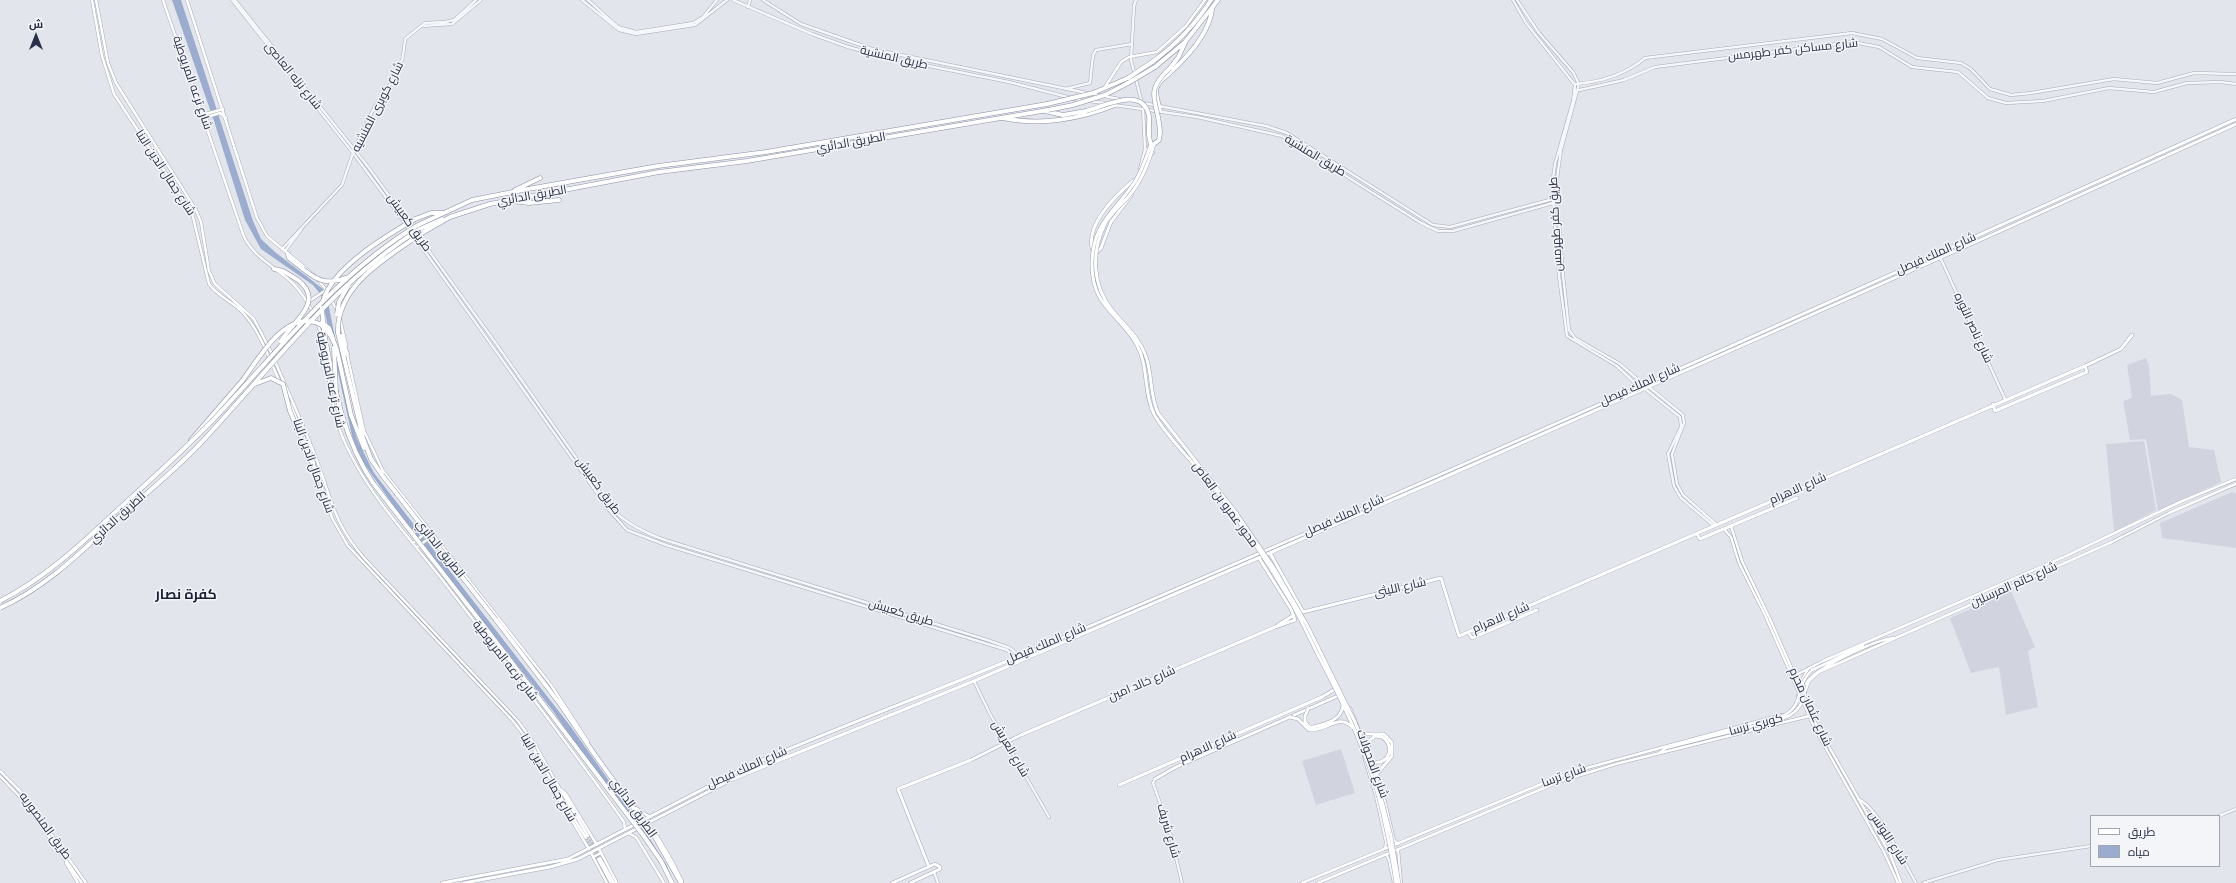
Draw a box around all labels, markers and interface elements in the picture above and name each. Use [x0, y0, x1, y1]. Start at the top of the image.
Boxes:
north arrow [16, 16, 56, 56]
text: ش [29, 17, 43, 31]
street label: شارع ترعه المريوطية [169, 34, 215, 132]
street label: شارع مساكن كفر طهرمس [1727, 36, 1859, 64]
street label: شارع نزله العاصى [261, 39, 325, 113]
street label: طريق المنشية [859, 43, 929, 73]
street label: شارع كوبرى المنشيه [349, 59, 407, 155]
street label: شارع جمال الدين البنا [132, 127, 198, 219]
street label: الطريق الدائري [815, 130, 887, 156]
street label: طريق المنشية [1282, 132, 1348, 180]
street label: طريق كفر طهرمس [1546, 176, 1566, 272]
street label: الطريق الدائري [496, 183, 568, 209]
street label: طريق كعبيش [384, 191, 434, 255]
street label: شارع الملك فيصل [1894, 230, 1978, 278]
street label: شارع ناصر الثوره [1950, 291, 1996, 365]
street label: شارع ترعه المريوطية [313, 330, 347, 430]
street label: شارع الملك فيصل [1598, 361, 1682, 409]
street label: شارع جمال الدين البنا [289, 417, 337, 515]
street label: طريق كعبيش [572, 455, 624, 517]
street label: محور عمرو بن العاص [1189, 459, 1261, 551]
street label: شارع الاهرام [1767, 470, 1829, 508]
street label: الطريق الدائري [87, 489, 149, 547]
street label: شارع الملك فيصل [1302, 492, 1386, 540]
street label: الطريق الدائري [413, 517, 467, 581]
street label: شارع خاتم المرسلين [1968, 559, 2060, 611]
street label: شارع الليثى [1373, 575, 1427, 601]
district label: كفرة نصار [155, 587, 217, 603]
street label: طريق كعبيش [867, 596, 935, 630]
street label: شارع الاهرام [1470, 599, 1532, 637]
street label: شارع ترعه المريوطية [469, 618, 541, 704]
street label: شارع الملك فيصل [1003, 621, 1089, 667]
street label: شارع خالد امين [1106, 663, 1178, 705]
street label: شارع عثمان محرم [1786, 665, 1834, 749]
street label: كوبري ترسا [1728, 711, 1784, 739]
street label: شارع العريش [988, 718, 1032, 780]
street label: شارع الاهرام [1177, 728, 1239, 766]
street label: شارع المحولات [1353, 728, 1391, 800]
street label: شارع جمال الدين البنا [517, 731, 579, 825]
street label: شارع الملك فيصل [705, 744, 789, 792]
street label: شارع ترسا [1540, 761, 1588, 791]
street label: الطريق الدائري [606, 775, 660, 841]
street label: طريق المنصوريه [16, 790, 74, 862]
street label: شارع شريف [1153, 802, 1183, 860]
street label: شارع اللوتس [1865, 808, 1911, 868]
legend [2090, 815, 2220, 867]
text: طريق [2128, 824, 2155, 840]
text: مياه [2128, 844, 2150, 860]

